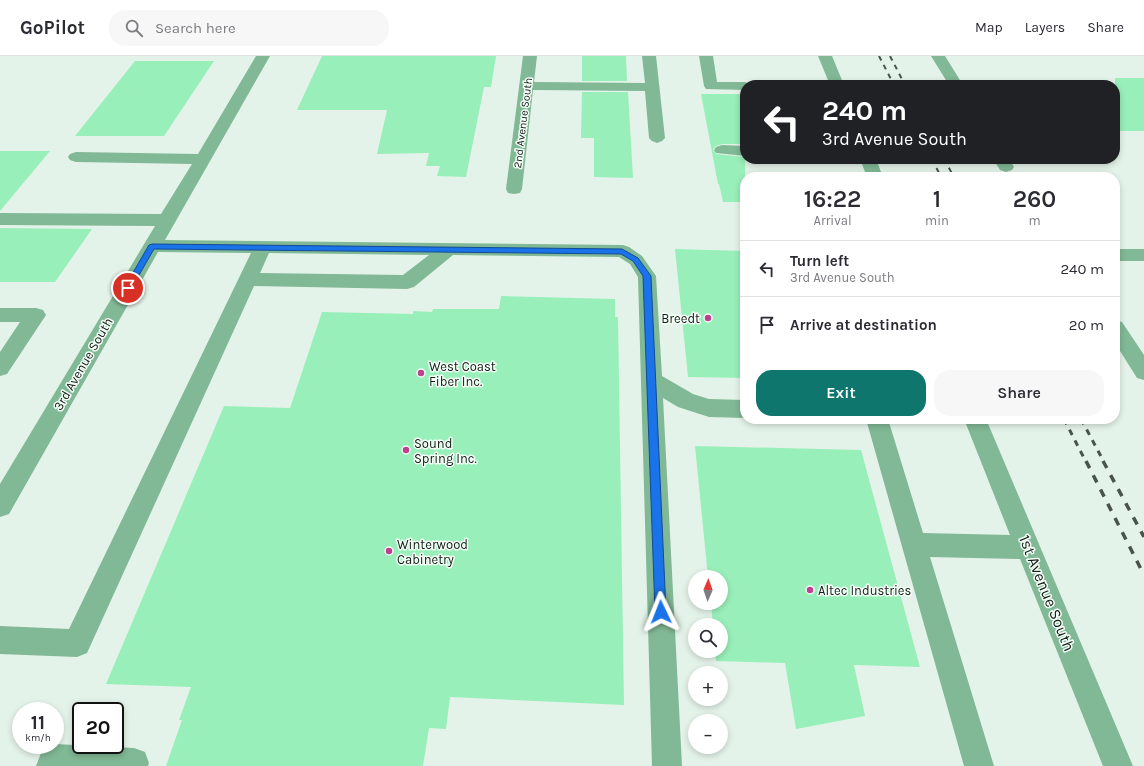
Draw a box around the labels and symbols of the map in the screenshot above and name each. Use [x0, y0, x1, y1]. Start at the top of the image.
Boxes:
street label: 2nd Avenue South [511, 77, 535, 169]
pin [111, 271, 145, 305]
place label: Breedt [661, 311, 700, 326]
marker: Breedt [703, 313, 713, 323]
street label: 3rd Avenue South [50, 315, 116, 413]
place label: West Coast Fiber Inc. [429, 359, 496, 389]
marker: West Coast Fiber Inc. [416, 368, 426, 378]
place label: Sound Spring Inc. [414, 436, 477, 466]
marker: Sound Spring Inc. [401, 445, 411, 455]
street label: 1st Avenue South [1015, 532, 1079, 654]
place label: Winterwood Cabinetry [397, 537, 468, 567]
marker: Winterwood Cabinetry [384, 546, 394, 556]
north arrow [688, 570, 728, 610]
place label: Altec Industries [818, 583, 911, 598]
marker: Altec Industries [805, 585, 815, 595]
position arrow [640, 591, 682, 633]
speed limit sign: 20 [72, 702, 124, 754]

